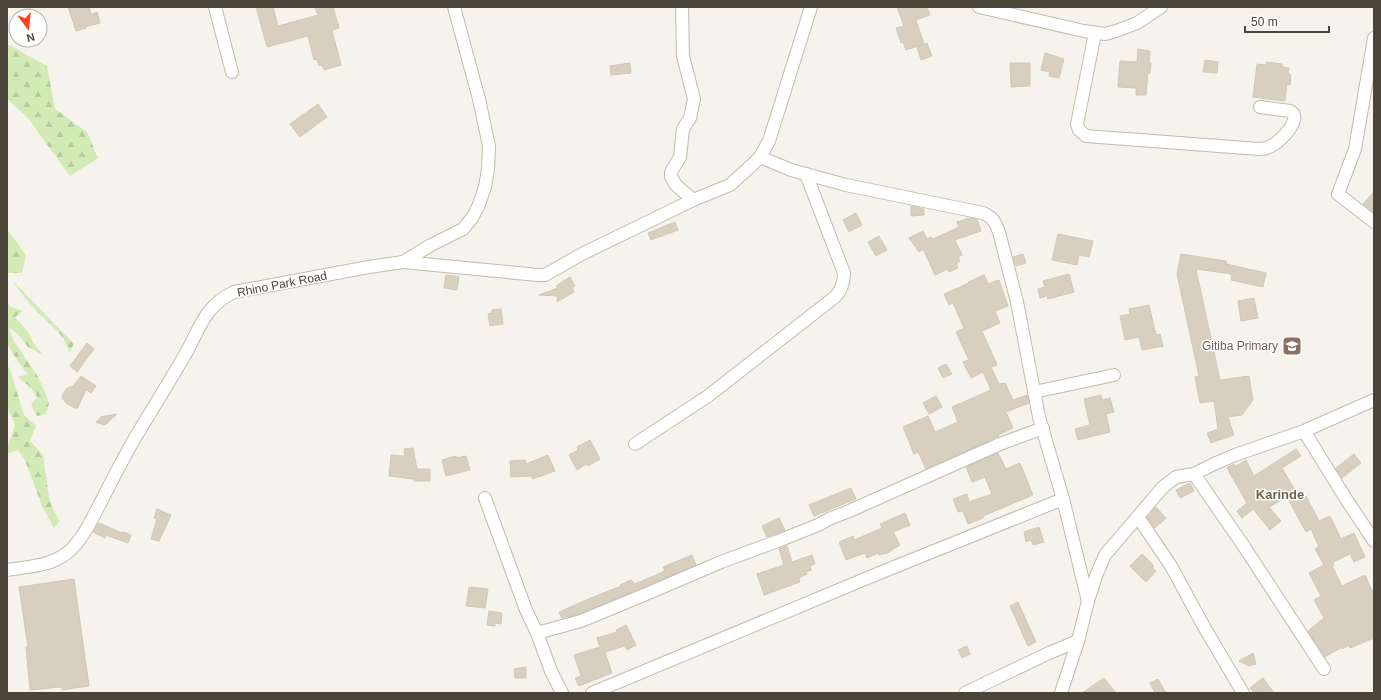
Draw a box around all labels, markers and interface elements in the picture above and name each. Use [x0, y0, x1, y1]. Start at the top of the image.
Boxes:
north arrow [8, 8, 48, 48]
scale bar [1245, 8, 1329, 34]
text: 50 m [1251, 15, 1278, 29]
text: N [25, 31, 36, 44]
street label: Rhino Park Road [236, 268, 328, 300]
school or university icon: Gitiba Primary [1281, 335, 1303, 357]
place label: Gitiba Primary [1202, 339, 1278, 353]
district label: Karinde [1256, 487, 1304, 502]

